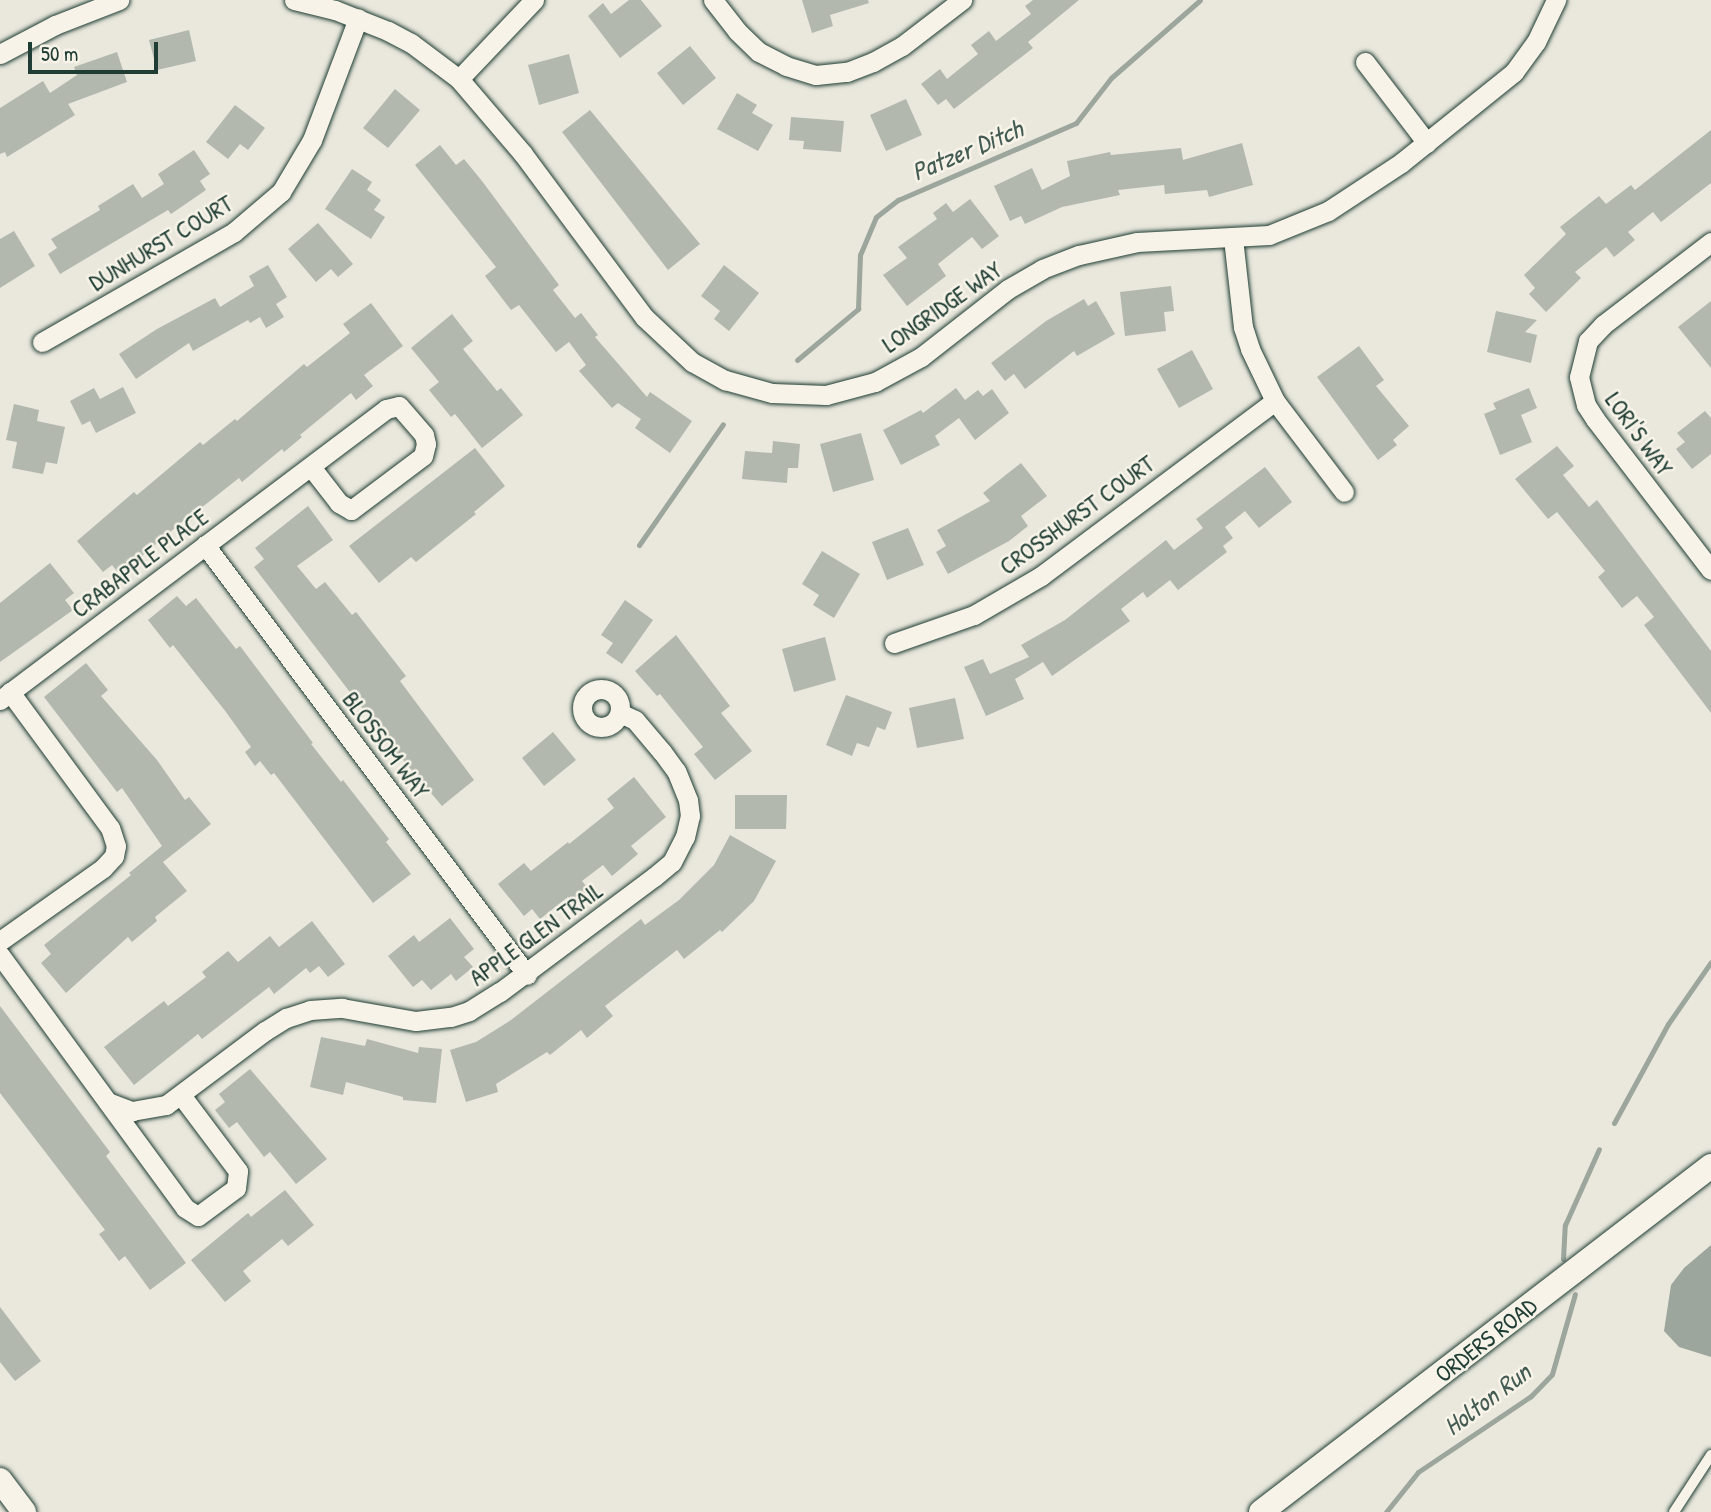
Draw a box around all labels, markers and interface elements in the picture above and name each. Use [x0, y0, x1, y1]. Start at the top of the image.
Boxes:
scale bar [32, 28, 161, 72]
text: 50 m [41, 39, 78, 68]
water label: Patzer Ditch [907, 113, 1027, 187]
street label: DUNHURST COURT [84, 189, 238, 297]
street label: LONGRIDGE WAY [877, 255, 1007, 359]
street label: LORI'S WAY [1599, 387, 1679, 481]
street label: CROSSHURST COURT [994, 449, 1160, 581]
street label: CRABAPPLE PLACE [66, 502, 214, 624]
street label: BLOSSOM WAY [336, 686, 436, 804]
street label: APPLE GLEN TRAIL [464, 876, 608, 992]
street label: ORDERS ROAD [1429, 1291, 1543, 1389]
water label: Holton Run [1437, 1356, 1537, 1442]

